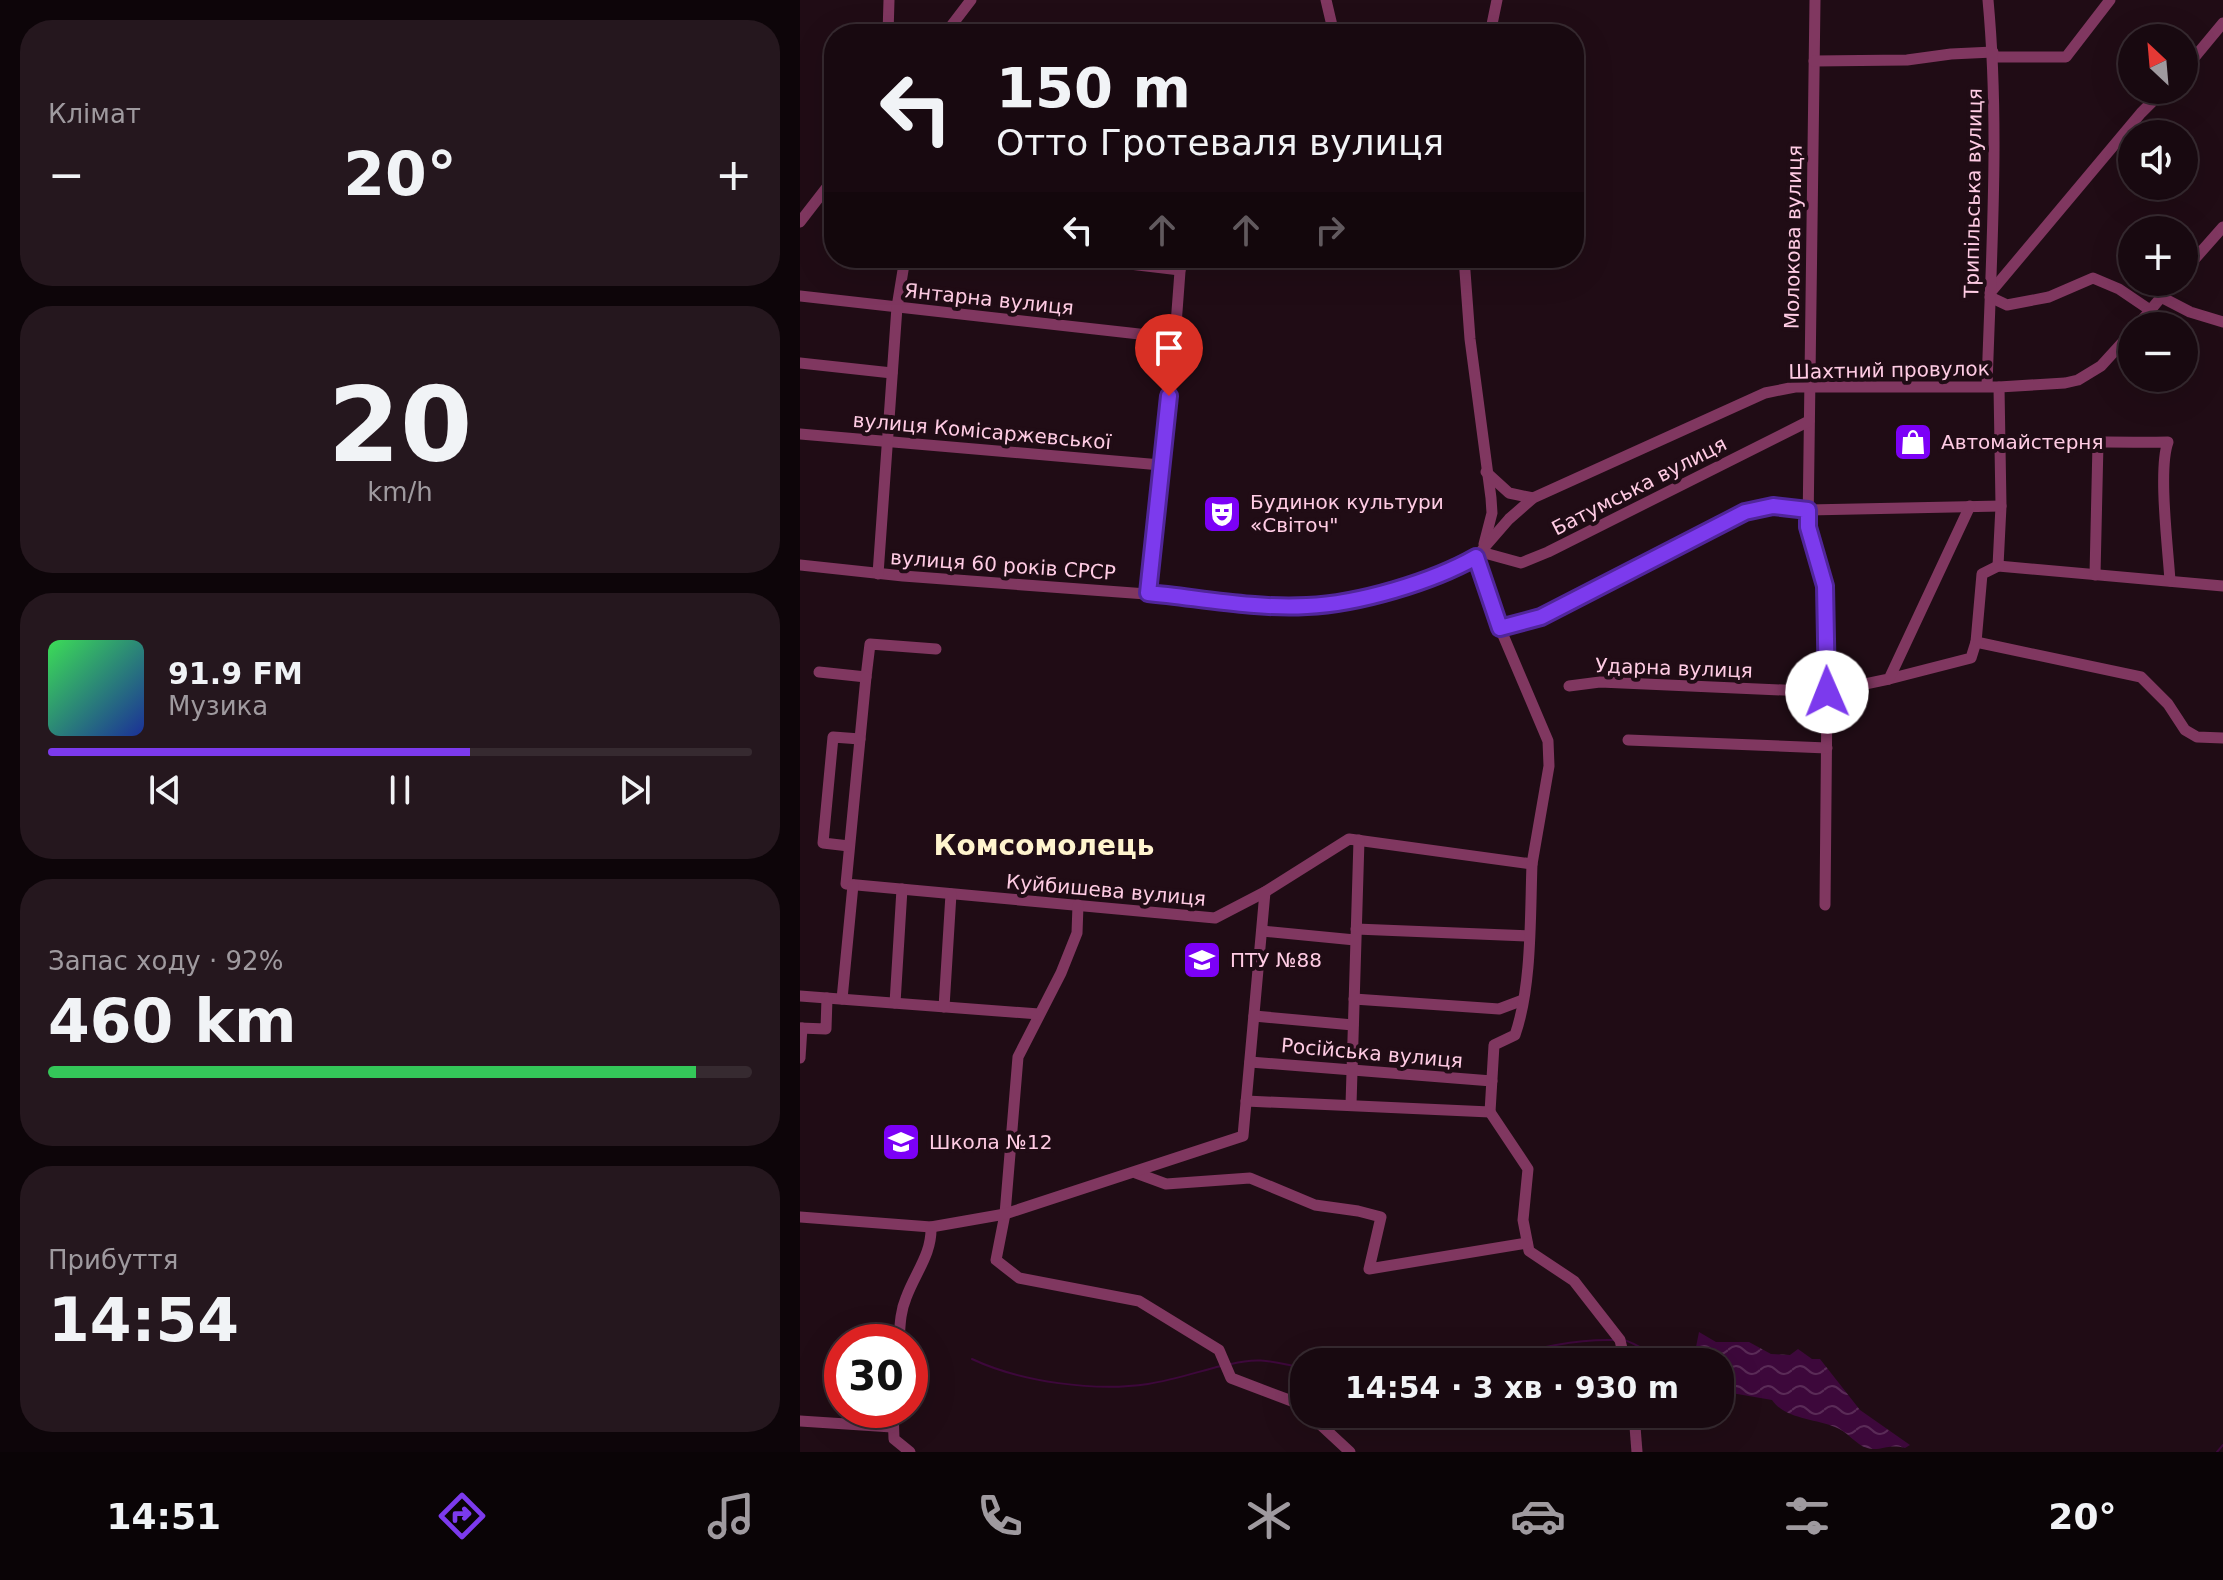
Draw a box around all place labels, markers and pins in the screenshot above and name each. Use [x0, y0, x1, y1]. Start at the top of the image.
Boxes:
pin [1135, 314, 1203, 396]
shop icon: Автомайстерня [1892, 421, 1934, 463]
place label: Автомайстерня [1941, 430, 2103, 454]
place label: Будинок культури «Світоч" [1250, 490, 1444, 537]
theatre icon: Будинок культури «Світоч" [1201, 493, 1243, 535]
school or university icon: ПТУ №88 [1181, 939, 1223, 981]
place label: ПТУ №88 [1230, 948, 1322, 972]
school or university icon: Школа №12 [880, 1121, 922, 1163]
place label: Школа №12 [929, 1130, 1052, 1154]

